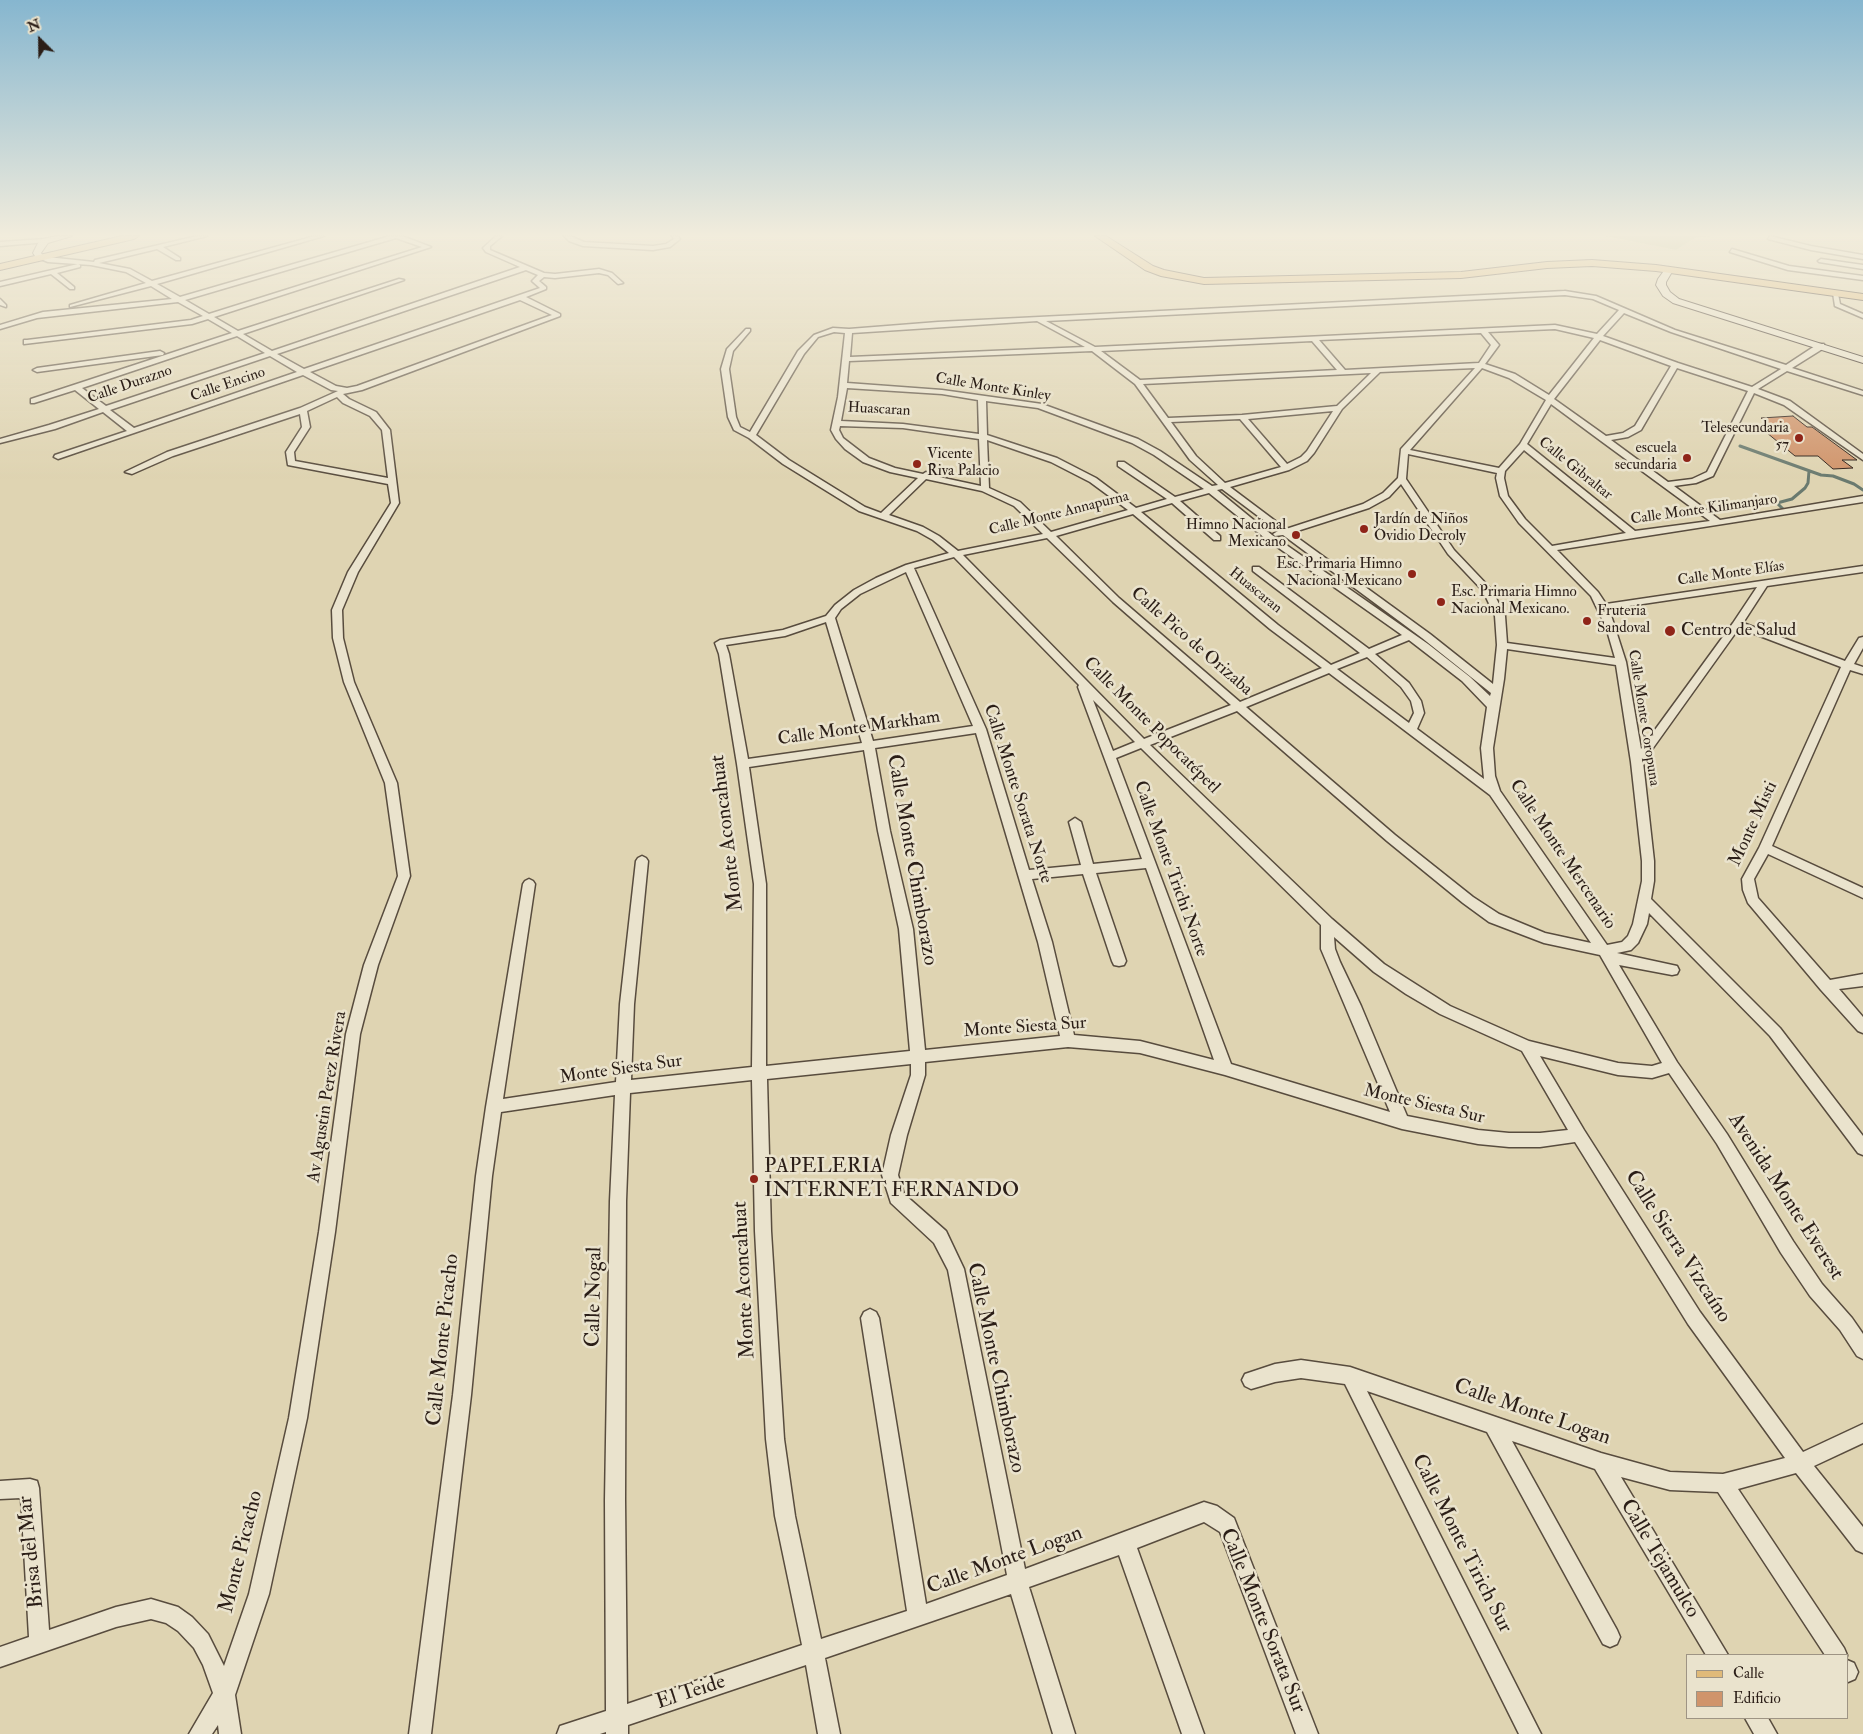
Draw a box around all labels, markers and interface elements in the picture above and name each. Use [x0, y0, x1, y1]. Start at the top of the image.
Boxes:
north arrow [15, 15, 65, 65]
text: N [25, 15, 43, 36]
street label: Calle Durazno [85, 362, 175, 408]
street label: Calle Encino [188, 364, 268, 406]
street label: Calle Monte Kinley [934, 370, 1052, 406]
street label: Huascaran [847, 399, 911, 421]
place label: Telesecundaria 57 [1701, 420, 1789, 455]
marker: Telesecundaria 57 [1793, 432, 1805, 444]
street label: Calle Gibraltar [1534, 434, 1616, 504]
place label: escuela secundaria [1615, 440, 1677, 475]
place label: Vicente Riva Palacio [927, 446, 999, 481]
marker: escuela secundaria [1681, 452, 1693, 464]
marker: Vicente Riva Palacio [911, 458, 923, 470]
street label: Calle Monte Annapurna [987, 488, 1131, 540]
street label: Calle Monte Kilimanjaro [1630, 491, 1778, 529]
place label: Jardín de Niños Ovidio Decroly [1374, 511, 1468, 546]
place label: Himno Nacional Mexicano [1186, 517, 1286, 552]
marker: Jardín de Niños Ovidio Decroly [1358, 523, 1370, 535]
marker: Himno Nacional Mexicano [1290, 529, 1302, 541]
place label: Esc. Primaria Himno Nacional Mexicano [1276, 556, 1402, 591]
street label: Calle Monte Elías [1677, 558, 1785, 590]
street label: Huascaran [1225, 564, 1285, 618]
marker: Esc. Primaria Himno Nacional Mexicano [1406, 568, 1418, 580]
street label: Calle Pico de Orizaba [1126, 583, 1256, 701]
place label: Esc. Primaria Himno Nacional Mexicano. [1451, 584, 1577, 619]
marker: Esc. Primaria Himno Nacional Mexicano. [1435, 596, 1447, 608]
place label: Fruteria Sandoval [1597, 603, 1650, 638]
marker: Fruteria Sandoval [1581, 615, 1593, 627]
place label: Centro de Salud [1681, 620, 1796, 642]
marker: Centro de Salud [1663, 624, 1677, 638]
street label: Calle Monte Coropuna [1623, 649, 1663, 787]
street label: Calle Monte Popocatépetl [1078, 653, 1224, 799]
street label: Calle Monte Sorata Norte [978, 702, 1056, 886]
street label: Calle Monte Markham [776, 707, 942, 751]
street label: Monte Aconcahuat [706, 753, 750, 913]
street label: Calle Monte Chimborazo [880, 753, 942, 967]
street label: Calle Monte Mercenario [1504, 776, 1620, 934]
street label: Calle Monte Trichi Norte [1128, 778, 1212, 960]
street label: Monte Misti [1725, 778, 1783, 870]
street label: Av Agustin Perez Rivera [304, 1010, 352, 1184]
street label: Monte Siesta Sur [963, 1013, 1087, 1043]
street label: Monte Siesta Sur [558, 1051, 684, 1089]
street label: Monte Siesta Sur [1361, 1081, 1487, 1129]
street label: Avenida Monte Everest [1722, 1109, 1848, 1285]
place label: PAPELERIA INTERNET FERNANDO [764, 1154, 1019, 1204]
street label: Calle Sierra Vizcaíno [1618, 1166, 1736, 1328]
marker: PAPELERIA INTERNET FERNANDO [748, 1173, 760, 1185]
street label: Monte Aconcahuat [728, 1201, 762, 1359]
street label: Calle Nogal [582, 1246, 608, 1348]
street label: Calle Monte Picacho [422, 1253, 466, 1427]
street label: Calle Monte Chimborazo [960, 1261, 1030, 1475]
street label: Calle Monte Logan [1450, 1374, 1614, 1452]
street label: Calle Monte Tirich Sur [1405, 1451, 1517, 1637]
street label: Monte Picacho [215, 1488, 269, 1616]
street label: Brisa del Mar [14, 1495, 50, 1609]
street label: Calle Tejamulco [1614, 1495, 1704, 1623]
street label: Calle Monte Logan [924, 1521, 1086, 1601]
street label: Calle Monte Sorata Sur [1213, 1525, 1311, 1717]
legend [1686, 1654, 1848, 1719]
text: Calle [1733, 1664, 1764, 1683]
street label: El Teide [653, 1670, 729, 1716]
text: Edificio [1733, 1689, 1781, 1708]

